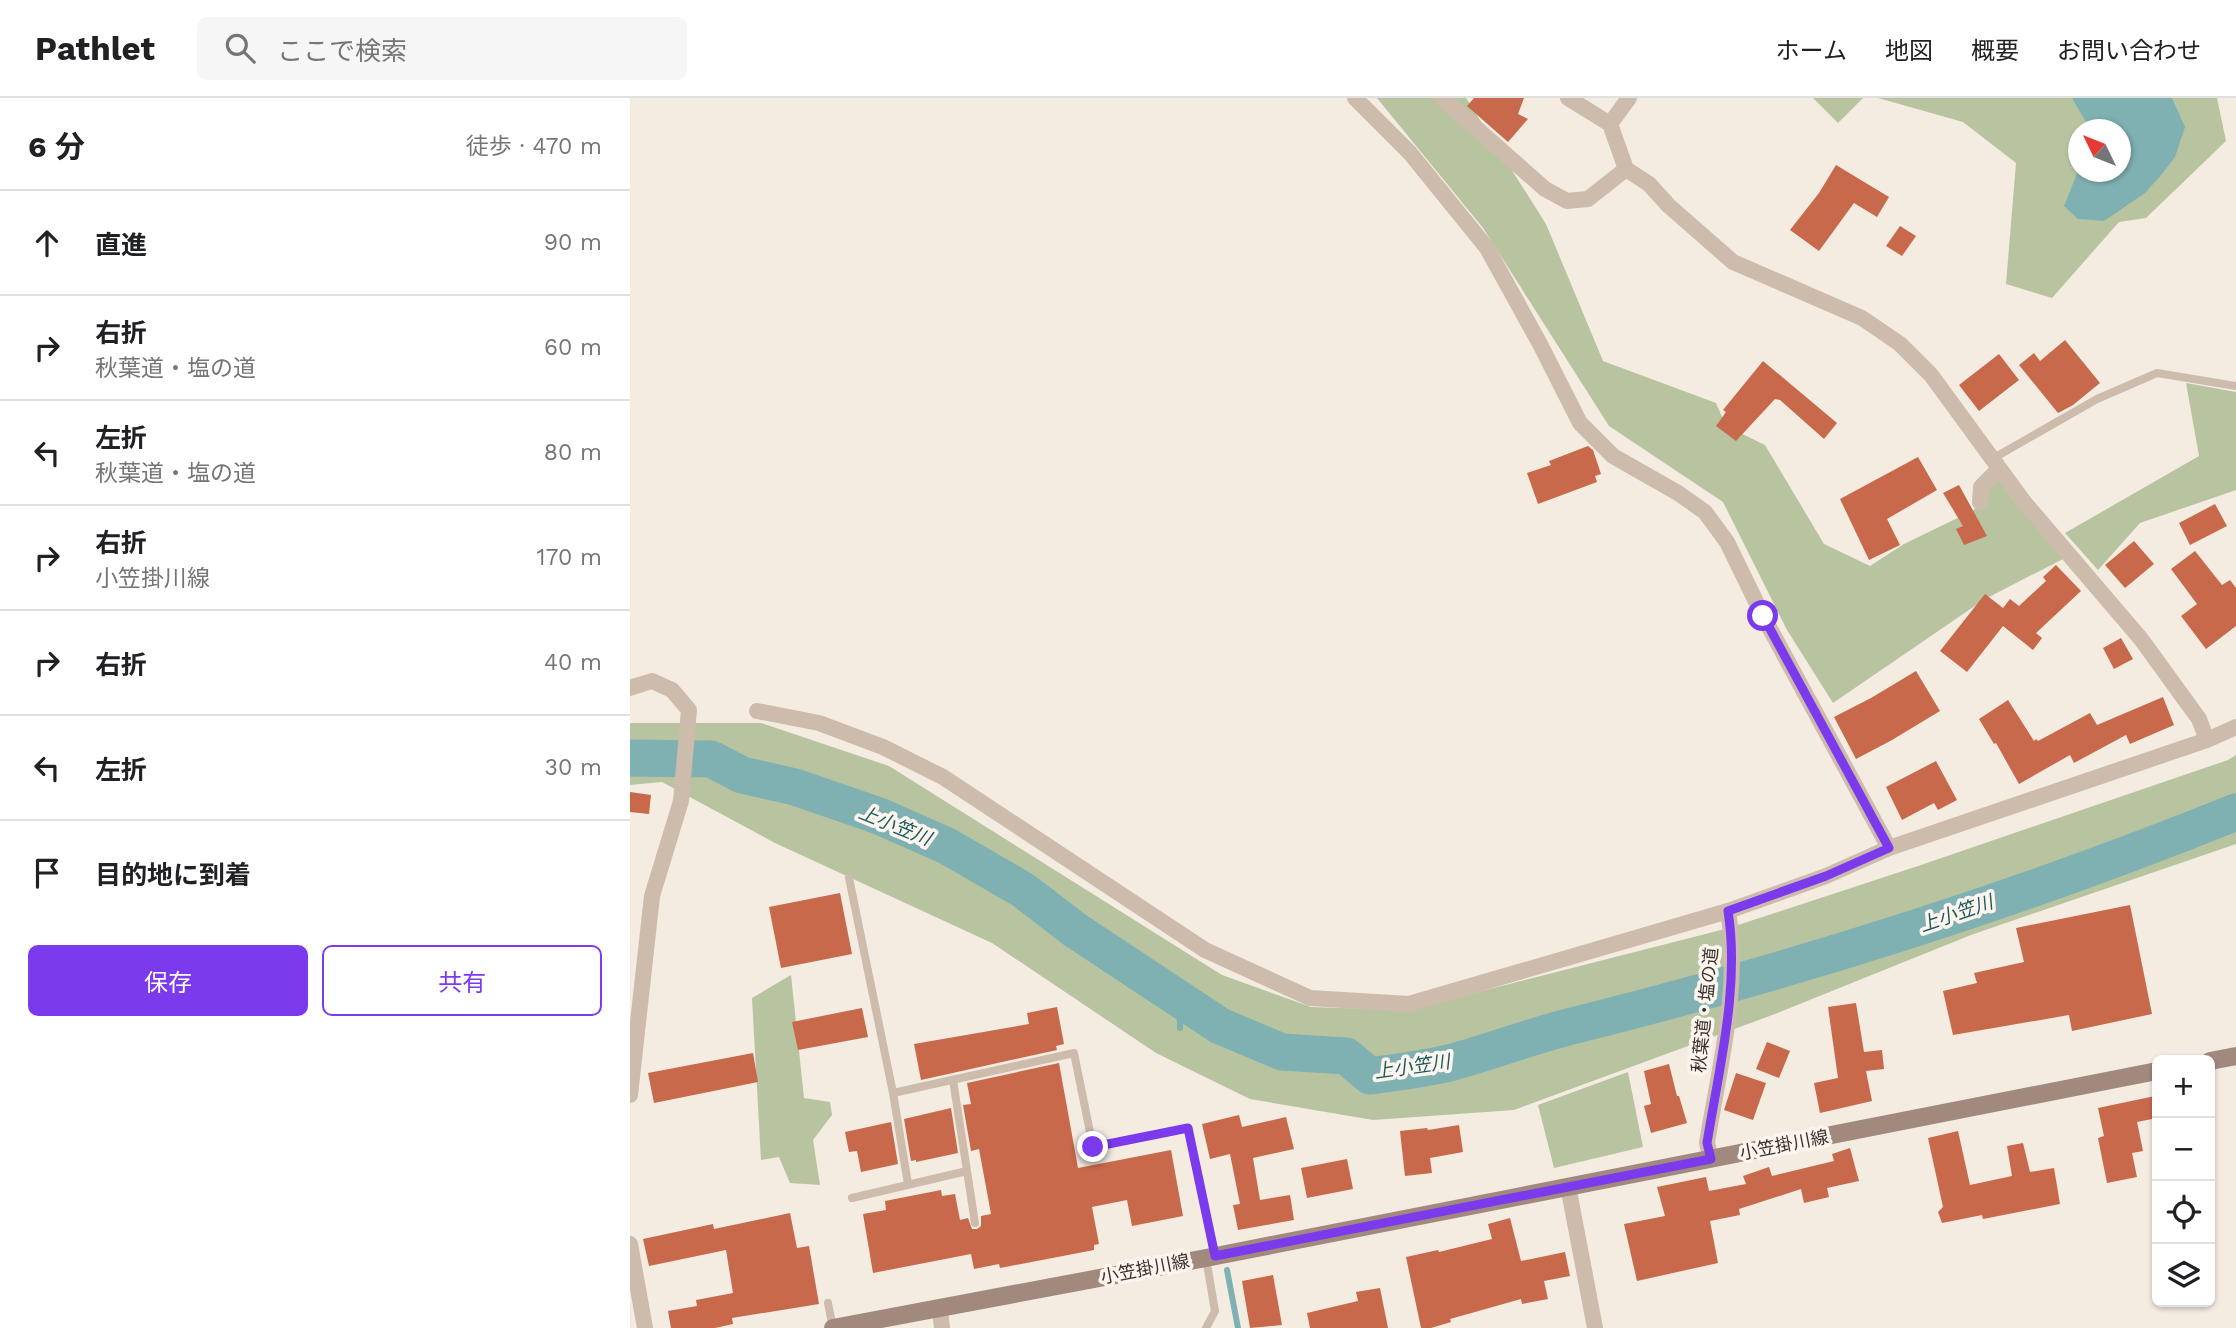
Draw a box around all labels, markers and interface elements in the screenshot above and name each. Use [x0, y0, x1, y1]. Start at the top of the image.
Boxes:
search box [197, 17, 687, 80]
text: Pathlet [35, 29, 155, 68]
icon: search [221, 29, 259, 67]
text: ここで検索 [277, 36, 407, 66]
text: ホーム [1776, 37, 1847, 65]
text: 地図 [1885, 37, 1933, 65]
text: 概要 [1971, 37, 2019, 65]
text: お問い合わせ [2057, 37, 2201, 65]
north arrow [2068, 119, 2131, 182]
text: 6 分 [28, 129, 85, 164]
text: 徒歩 · 470 m [466, 133, 602, 160]
icon: ahead [28, 224, 66, 262]
text: 90 m [544, 229, 602, 256]
text: 直進 [95, 230, 147, 260]
text: 右折 [95, 318, 147, 348]
icon: right [28, 329, 66, 367]
text: 60 m [544, 334, 602, 361]
text: 秋葉道・塩の道 [95, 355, 256, 382]
text: 左折 [95, 423, 147, 453]
icon: left [28, 434, 66, 472]
text: 80 m [544, 439, 602, 466]
text: 秋葉道・塩の道 [95, 460, 256, 487]
text: 右折 [95, 528, 147, 558]
icon: right [28, 539, 66, 577]
text: 170 m [537, 544, 602, 571]
text: 小笠掛川線 [95, 565, 210, 592]
route start [1747, 600, 1778, 631]
icon: right [28, 644, 66, 682]
text: 40 m [544, 649, 602, 676]
text: 右折 [95, 650, 147, 680]
icon: left [28, 749, 66, 787]
text: 30 m [545, 754, 602, 781]
text: 左折 [95, 755, 147, 785]
water label: 上小笠川 [855, 801, 936, 851]
icon: arrive [28, 854, 66, 892]
text: 目的地に到着 [95, 860, 251, 890]
water label: 上小笠川 [1916, 890, 1998, 937]
button: 保存 [28, 945, 308, 1016]
button: 共有 [322, 945, 602, 1016]
street label: 秋葉道・塩の道 [1687, 946, 1722, 1074]
water label: 上小笠川 [1373, 1050, 1453, 1083]
map controls [2152, 1055, 2215, 1307]
button: + [2152, 1055, 2215, 1118]
button: − [2152, 1118, 2215, 1181]
street label: 小笠掛川線 [1738, 1126, 1830, 1163]
route end [1077, 1131, 1108, 1162]
button: locate [2152, 1181, 2215, 1244]
button: layers [2152, 1244, 2215, 1307]
street label: 小笠掛川線 [1099, 1250, 1191, 1287]

